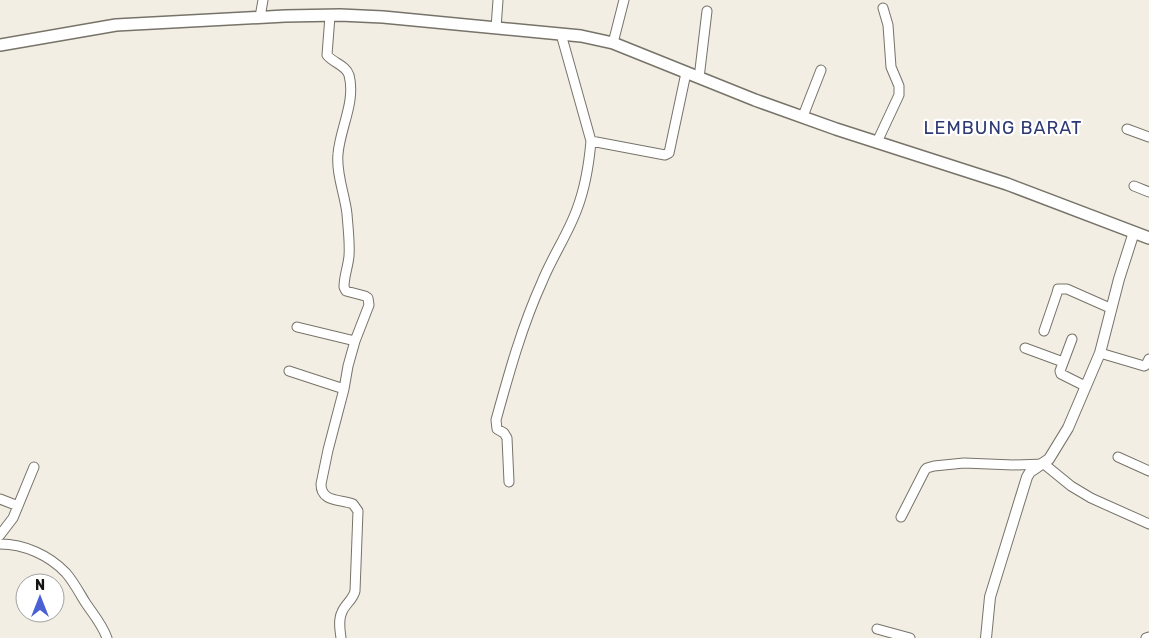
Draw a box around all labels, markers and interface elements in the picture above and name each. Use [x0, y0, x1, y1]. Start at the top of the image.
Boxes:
district label: LEMBUNG BARAT [923, 117, 1083, 139]
north arrow [15, 573, 65, 623]
text: N [35, 577, 45, 594]

